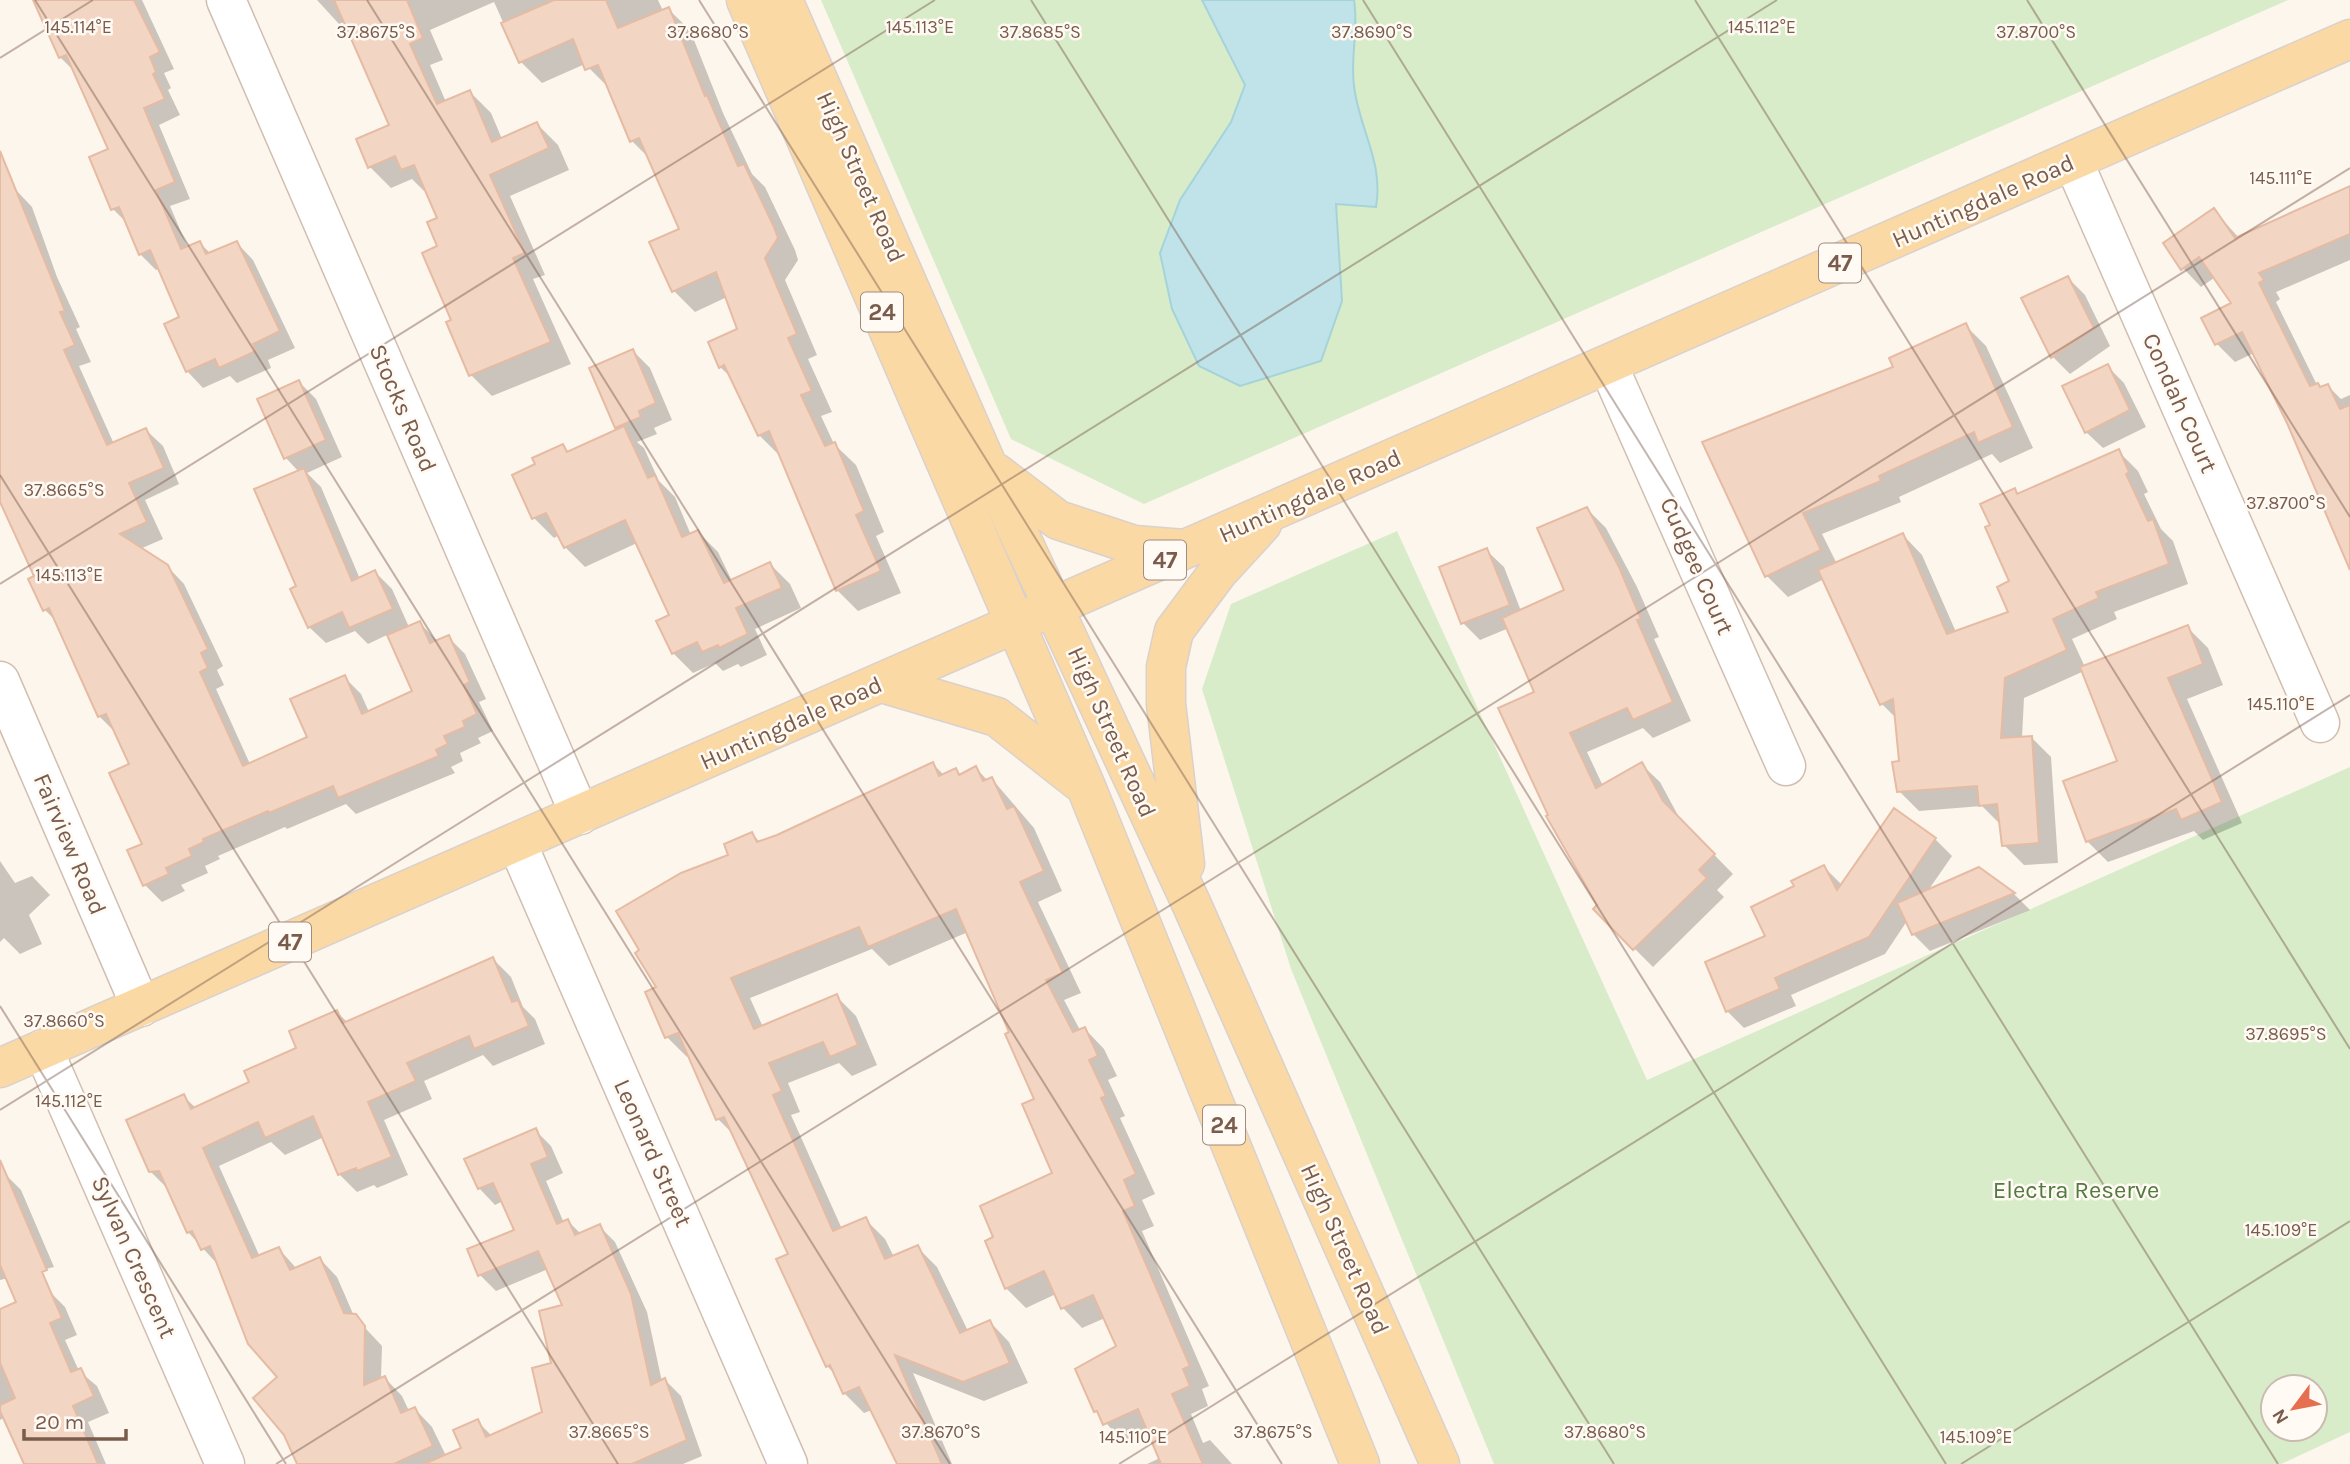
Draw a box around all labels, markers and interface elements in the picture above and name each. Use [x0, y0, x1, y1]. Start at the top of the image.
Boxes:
text: 145.114°E [44, 16, 112, 38]
text: 145.113°E [886, 16, 954, 38]
text: 145.112°E [1728, 16, 1796, 38]
text: 37.8675°S [336, 21, 416, 43]
text: 37.8680°S [667, 21, 749, 43]
text: 37.8685°S [999, 21, 1081, 43]
text: 37.8690°S [1331, 21, 1413, 43]
text: 37.8700°S [1996, 21, 2076, 43]
street label: High Street Road [811, 87, 911, 267]
street label: Huntingdale Road [1887, 148, 2079, 254]
text: 145.111°E [2249, 167, 2313, 189]
road number: 47 [1819, 244, 1861, 282]
road number: 24 [861, 292, 903, 332]
street label: Condah Court [2137, 329, 2223, 477]
street label: Stocks Road [364, 340, 442, 476]
street label: Huntingdale Road [1214, 443, 1406, 549]
text: 37.8665°S [23, 479, 105, 501]
text: 37.8700°S [2246, 492, 2326, 514]
street label: Cudgee Court [1654, 493, 1740, 639]
road number: 47 [1144, 540, 1186, 580]
text: 145.113°E [35, 564, 103, 586]
street label: High Street Road [1062, 642, 1162, 822]
street label: Huntingdale Road [695, 670, 887, 776]
text: 145.110°E [2247, 693, 2315, 715]
street label: Fairview Road [28, 769, 112, 919]
road number: 47 [269, 923, 311, 962]
text: 37.8660°S [23, 1010, 105, 1032]
text: 37.8695°S [2245, 1023, 2327, 1045]
street label: Leonard Street [608, 1075, 698, 1231]
text: 145.112°E [35, 1090, 103, 1112]
road number: 24 [1203, 1106, 1245, 1144]
street label: High Street Road [1295, 1159, 1395, 1339]
street label: Sylvan Crescent [86, 1172, 182, 1342]
park label: Electra Reserve [1993, 1176, 2159, 1204]
text: 145.109°E [2245, 1219, 2317, 1241]
north arrow [2259, 1373, 2329, 1443]
scale bar [24, 1398, 126, 1442]
text: N [2267, 1405, 2293, 1428]
text: 20 m [35, 1410, 84, 1434]
text: 37.8665°S [568, 1421, 650, 1443]
text: 37.8670°S [901, 1421, 981, 1443]
text: 37.8675°S [1233, 1421, 1313, 1443]
text: 37.8680°S [1564, 1421, 1646, 1443]
text: 145.110°E [1099, 1426, 1167, 1448]
text: 145.109°E [1940, 1426, 2012, 1448]

